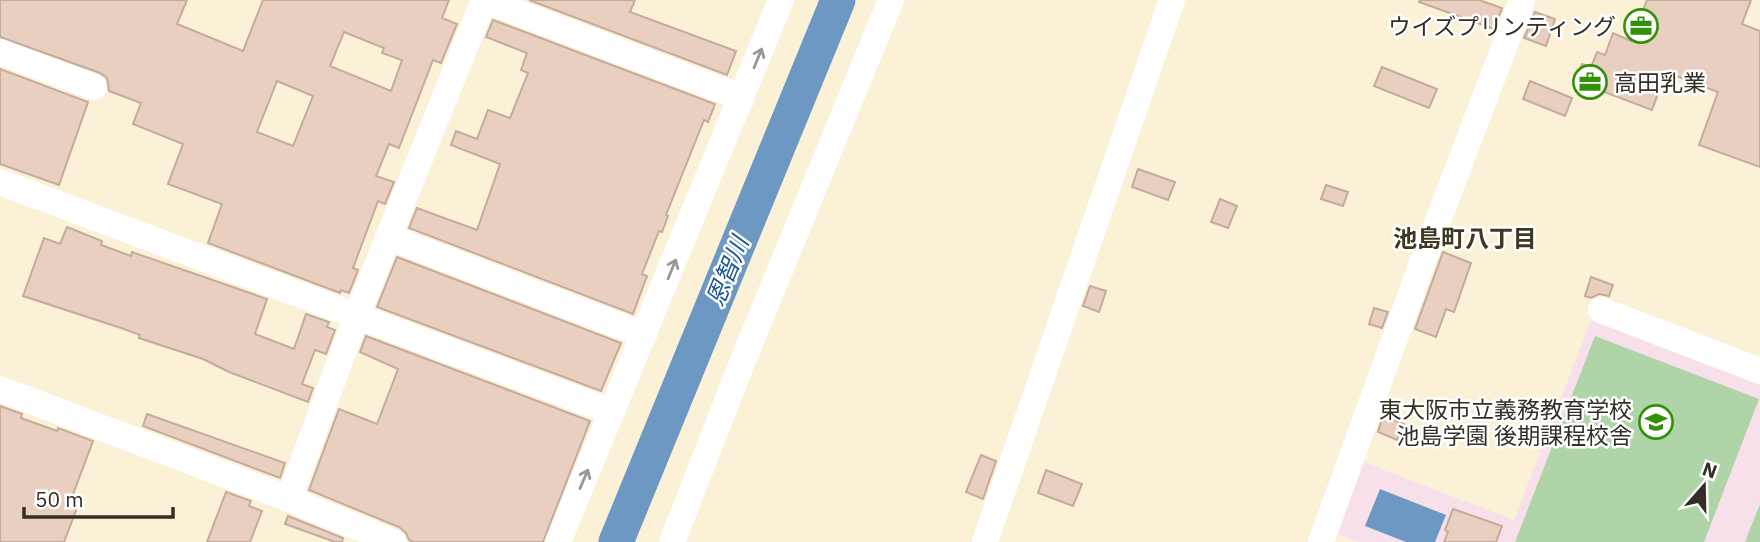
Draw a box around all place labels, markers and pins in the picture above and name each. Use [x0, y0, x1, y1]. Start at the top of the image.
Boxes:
office icon: ウイズプリンティング [1622, 7, 1660, 45]
place label: ウイズプリンティング [1388, 11, 1616, 41]
office icon: 高田乳業 [1571, 63, 1609, 101]
place label: 高田乳業 [1614, 67, 1706, 97]
place label: 東大阪市立義務教育学校 池島学園 後期課程校舎 [1379, 394, 1632, 450]
school or university icon: 東大阪市立義務教育学校 池島学園 後期課程校舎 [1637, 403, 1675, 441]

